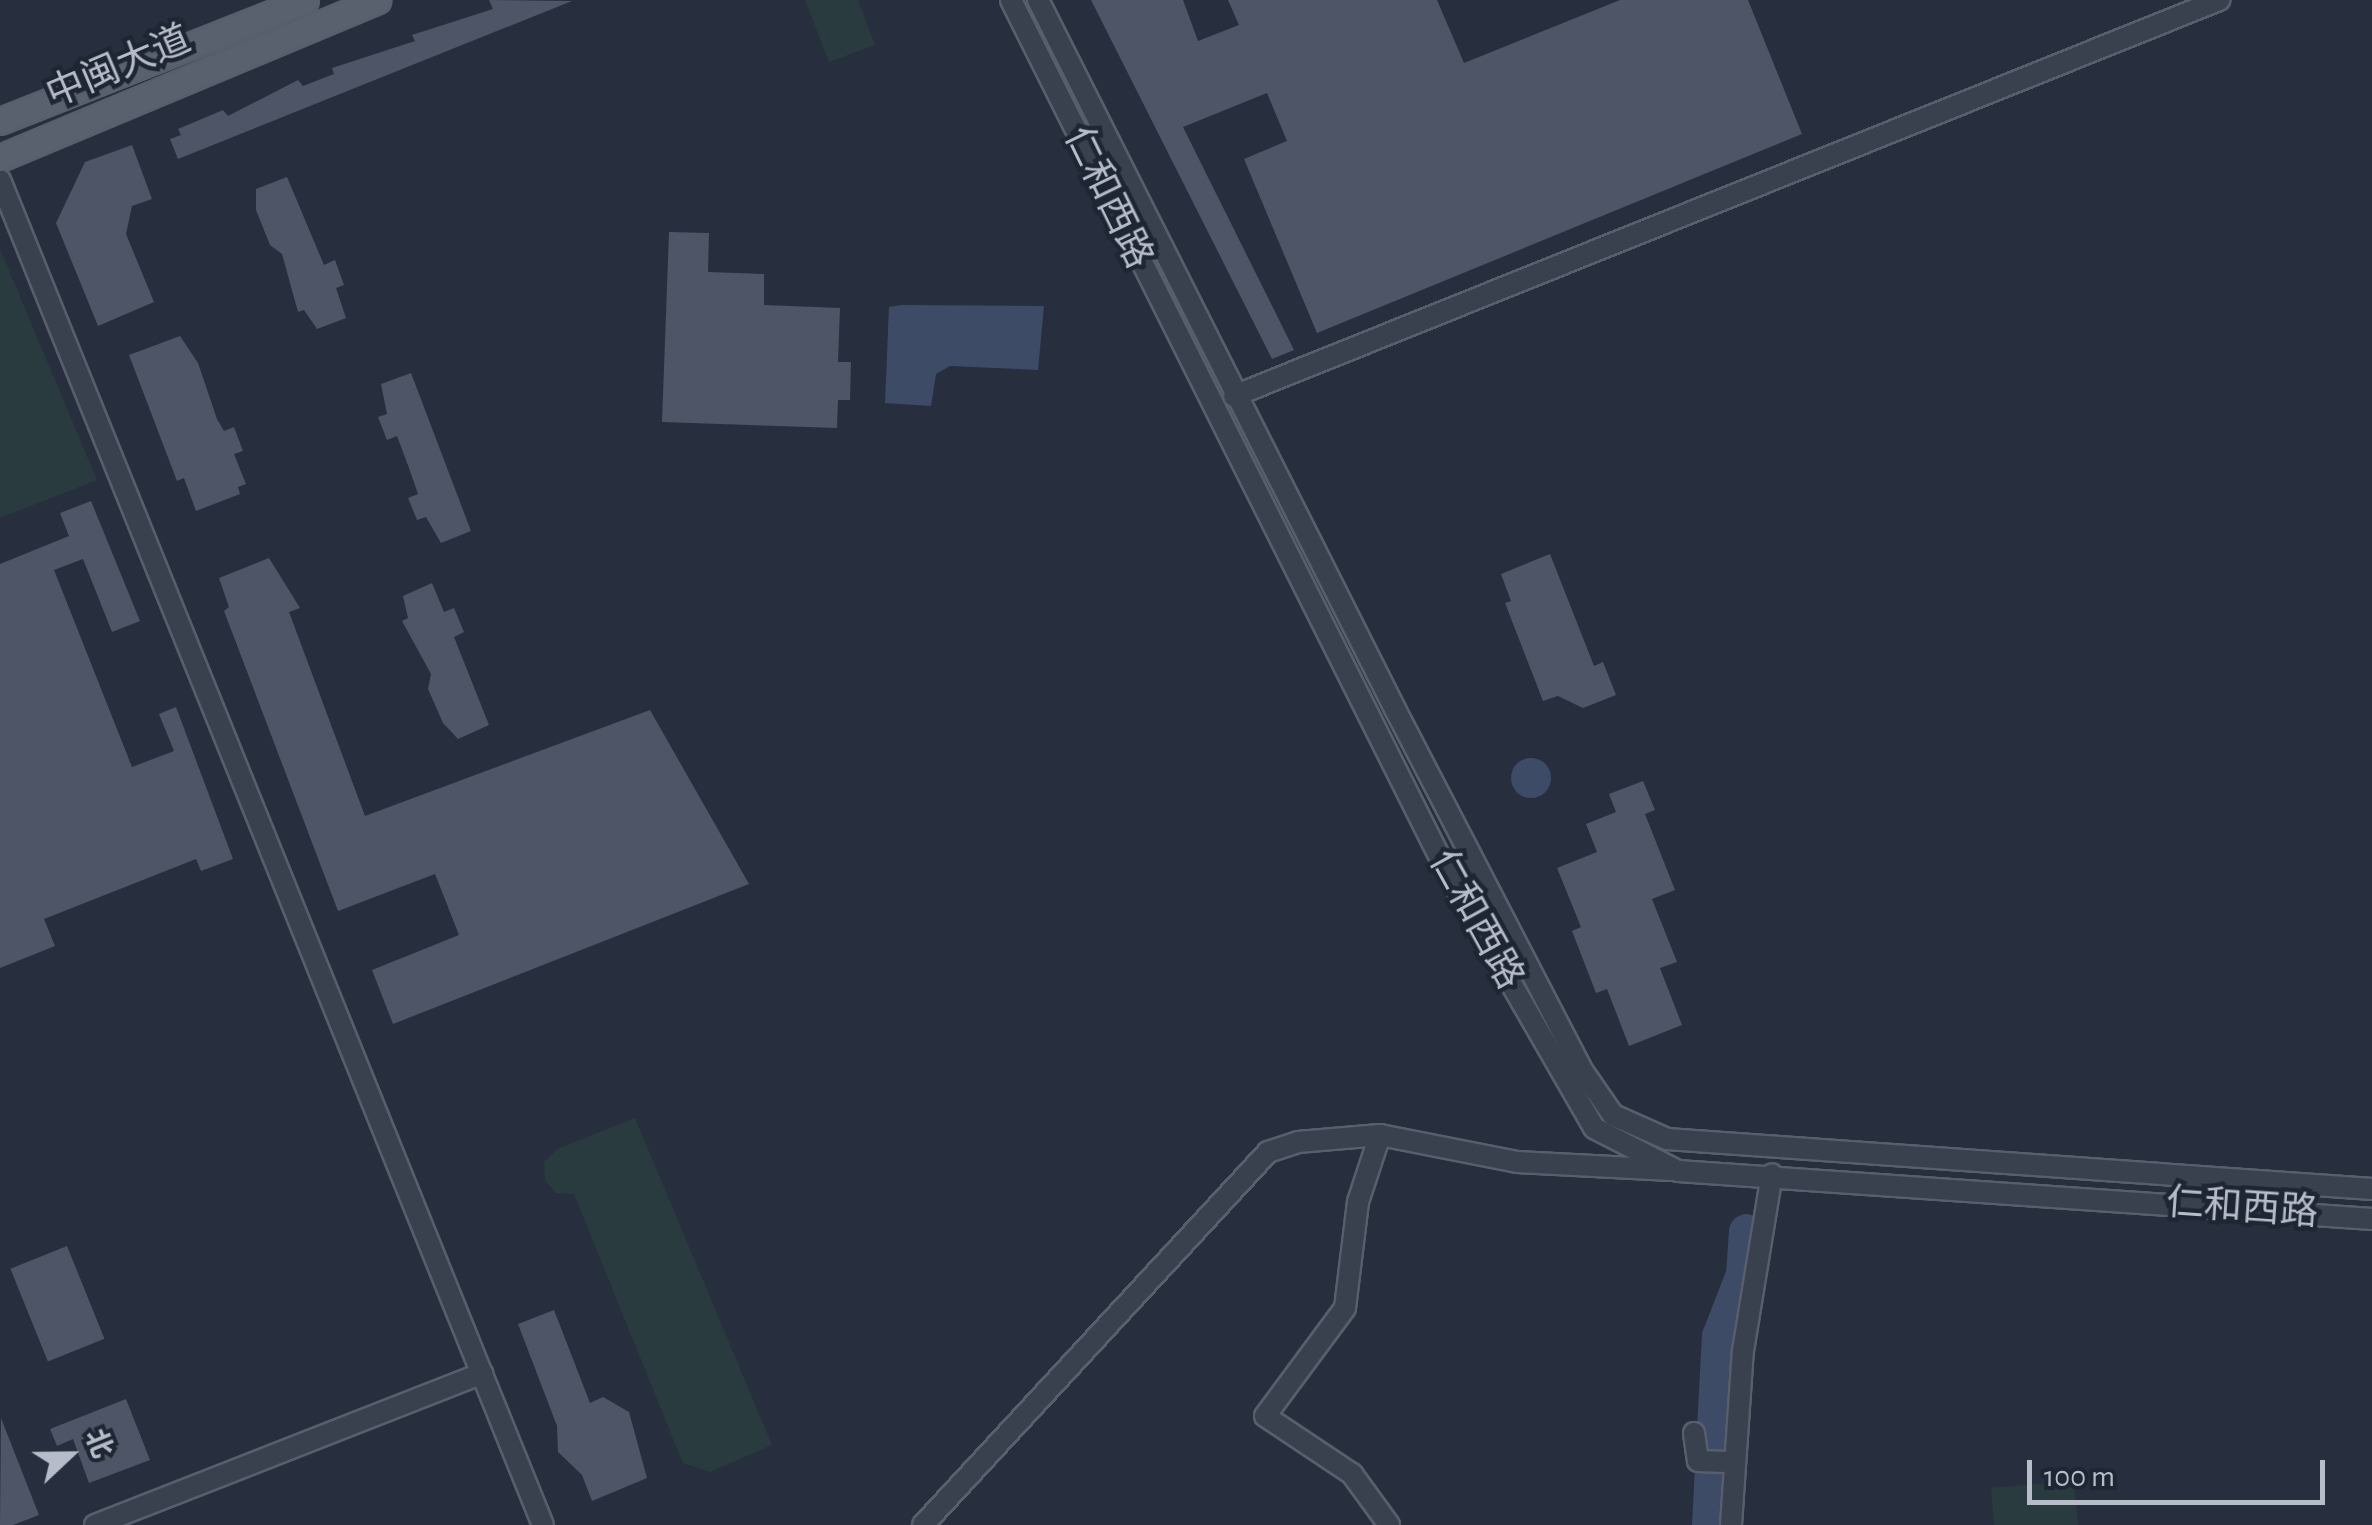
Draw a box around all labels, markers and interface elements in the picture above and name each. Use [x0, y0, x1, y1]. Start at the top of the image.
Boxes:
street label: 中闽大道 [40, 17, 198, 119]
street label: 仁和西路 [1053, 120, 1161, 276]
street label: 仁和西路 [1418, 842, 1532, 998]
street label: 仁和西路 [2165, 1181, 2319, 1237]
north arrow [20, 1405, 120, 1505]
text: 北 [80, 1426, 116, 1462]
scale bar [2032, 1440, 2330, 1502]
text: 100 m [2044, 1462, 2115, 1492]

